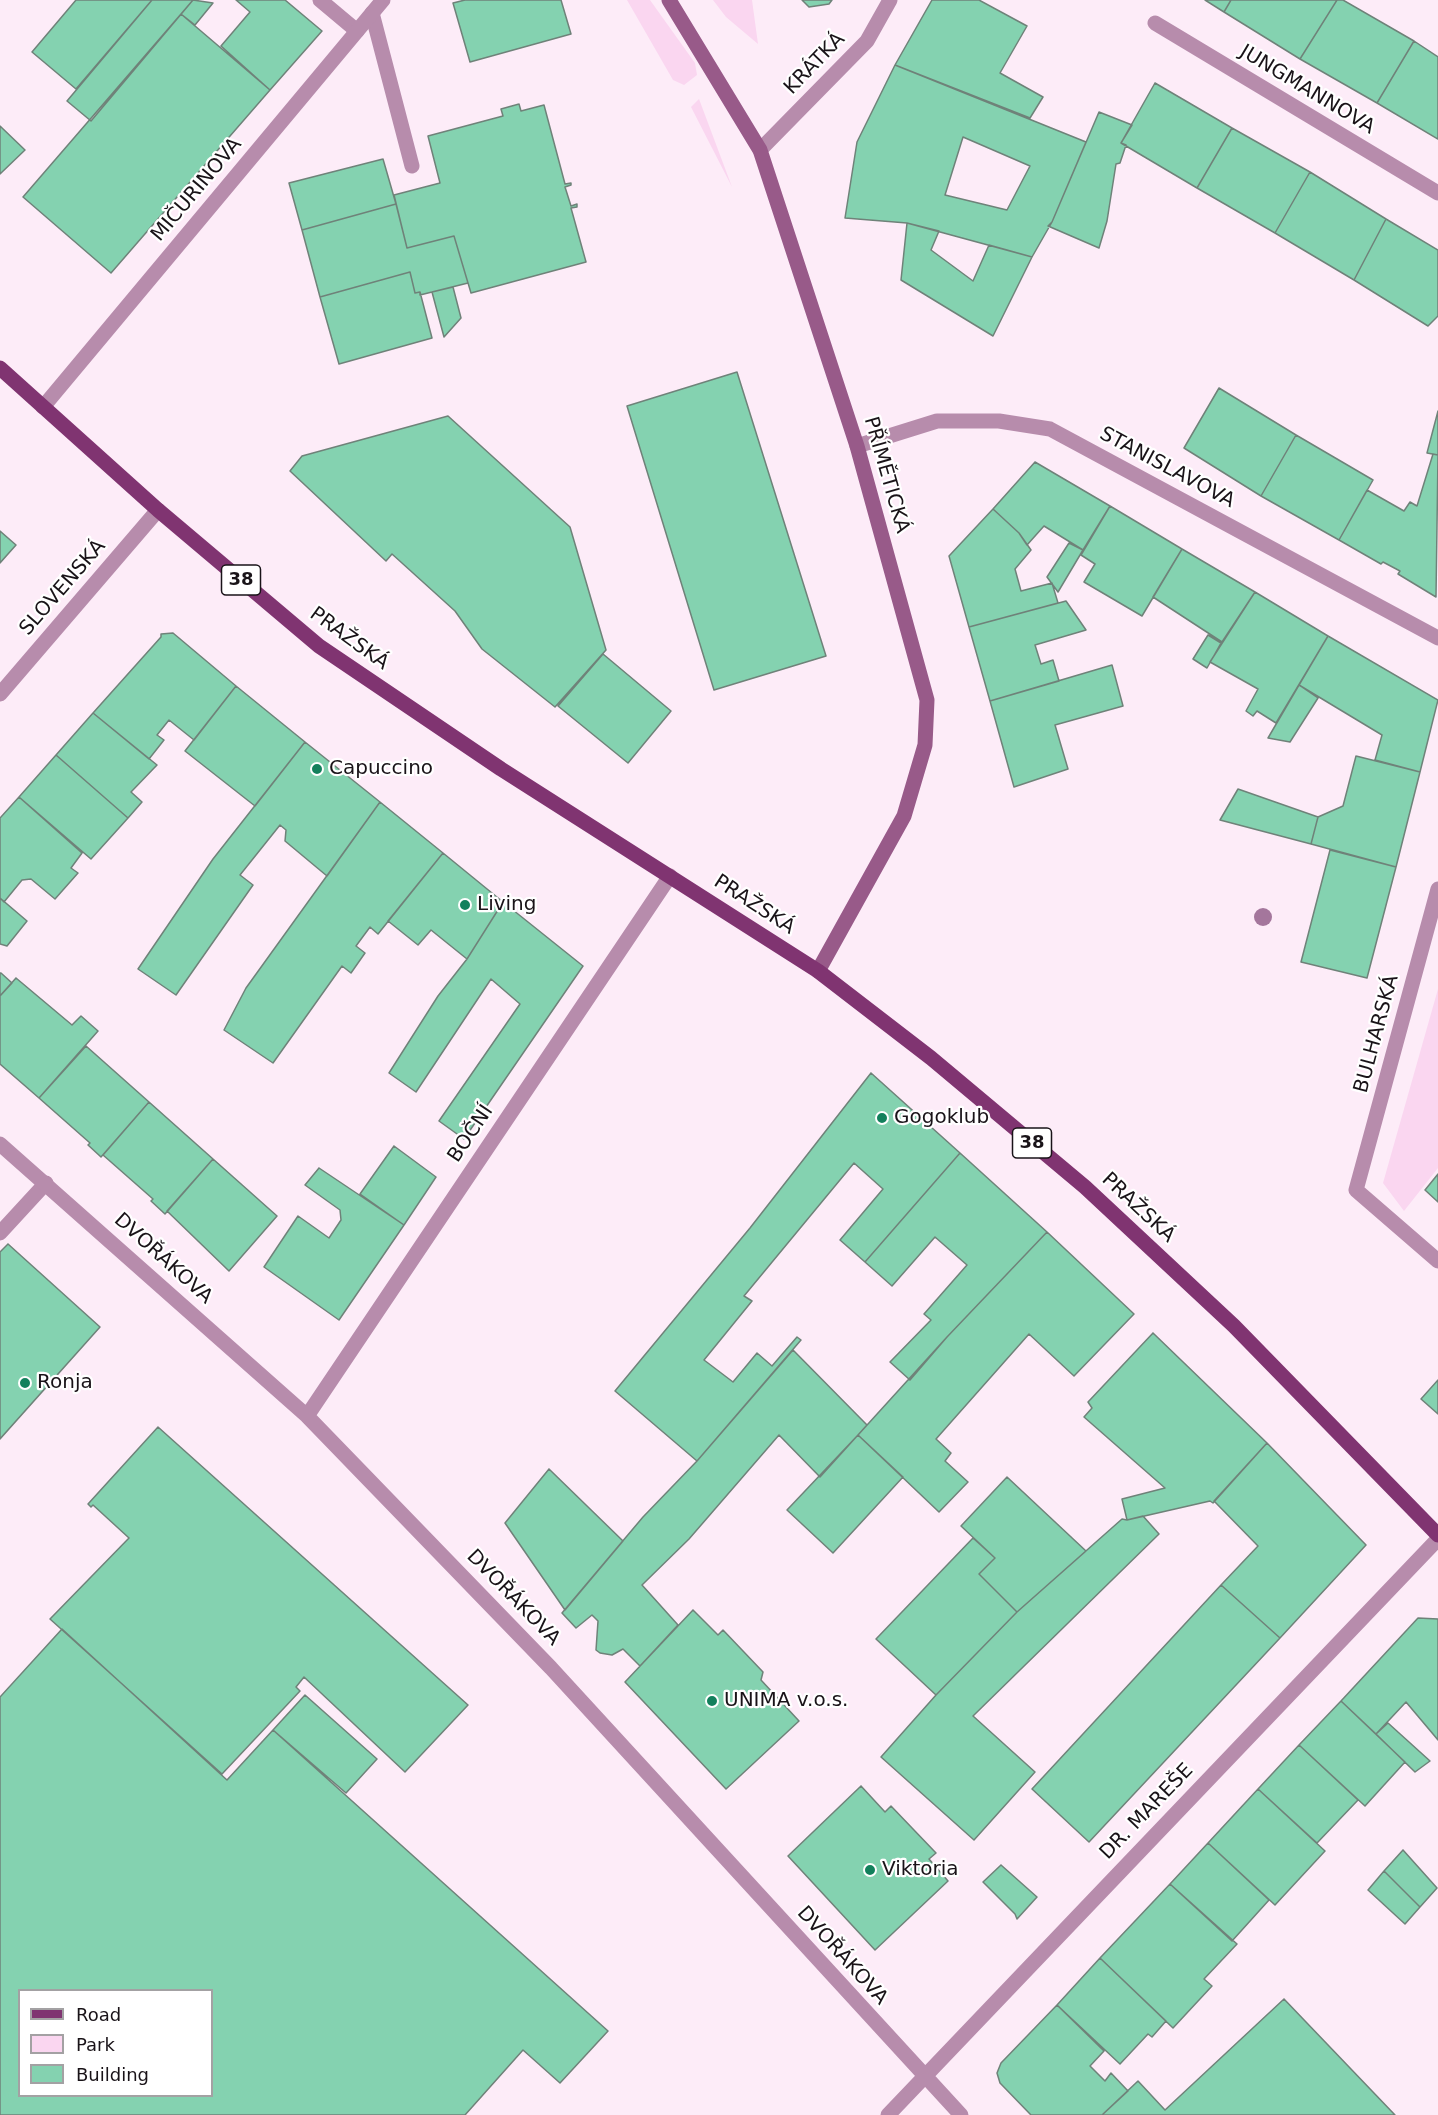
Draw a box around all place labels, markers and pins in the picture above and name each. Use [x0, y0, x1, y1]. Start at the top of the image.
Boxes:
place label: Capuccino [329, 757, 433, 781]
marker: Capuccino [310, 762, 324, 776]
place label: Living [477, 893, 536, 917]
marker: Living [458, 898, 472, 912]
place label: Gogoklub [894, 1106, 989, 1130]
marker: Gogoklub [875, 1111, 889, 1125]
place label: Ronja [37, 1371, 93, 1395]
marker: Ronja [18, 1376, 32, 1390]
place label: UNIMA v.o.s. [724, 1689, 848, 1713]
marker: UNIMA v.o.s. [705, 1694, 719, 1708]
place label: Viktoria [882, 1858, 958, 1882]
marker: Viktoria [863, 1863, 877, 1877]

